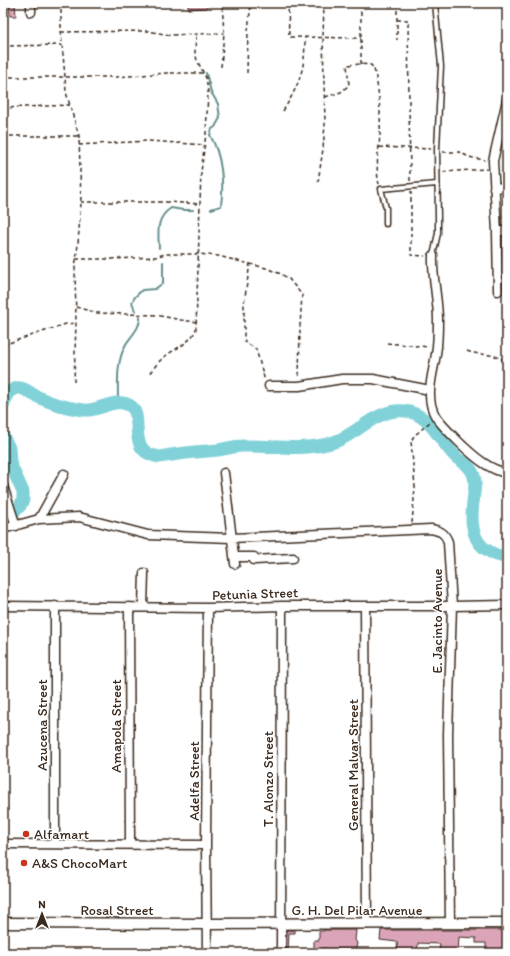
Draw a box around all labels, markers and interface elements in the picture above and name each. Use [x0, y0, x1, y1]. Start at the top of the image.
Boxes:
street label: E. Jacinto Avenue [429, 568, 446, 674]
street label: Petunia Street [212, 584, 298, 604]
street label: Azucena Street [34, 679, 51, 771]
street label: Amapola Street [108, 679, 125, 773]
street label: General Malvar Street [345, 699, 362, 831]
street label: T. Alonzo Street [260, 731, 277, 827]
street label: Adelfa Street [186, 741, 203, 821]
place label: Alfamart [34, 826, 89, 843]
marker: Alfamart [21, 829, 31, 839]
place label: A&S ChocoMart [32, 855, 127, 872]
marker: A&S ChocoMart [19, 858, 29, 868]
north arrow [22, 894, 62, 934]
text: N [38, 898, 46, 911]
street label: Rosal Street [80, 902, 154, 919]
street label: G. H. Del Pilar Avenue [292, 902, 423, 919]

